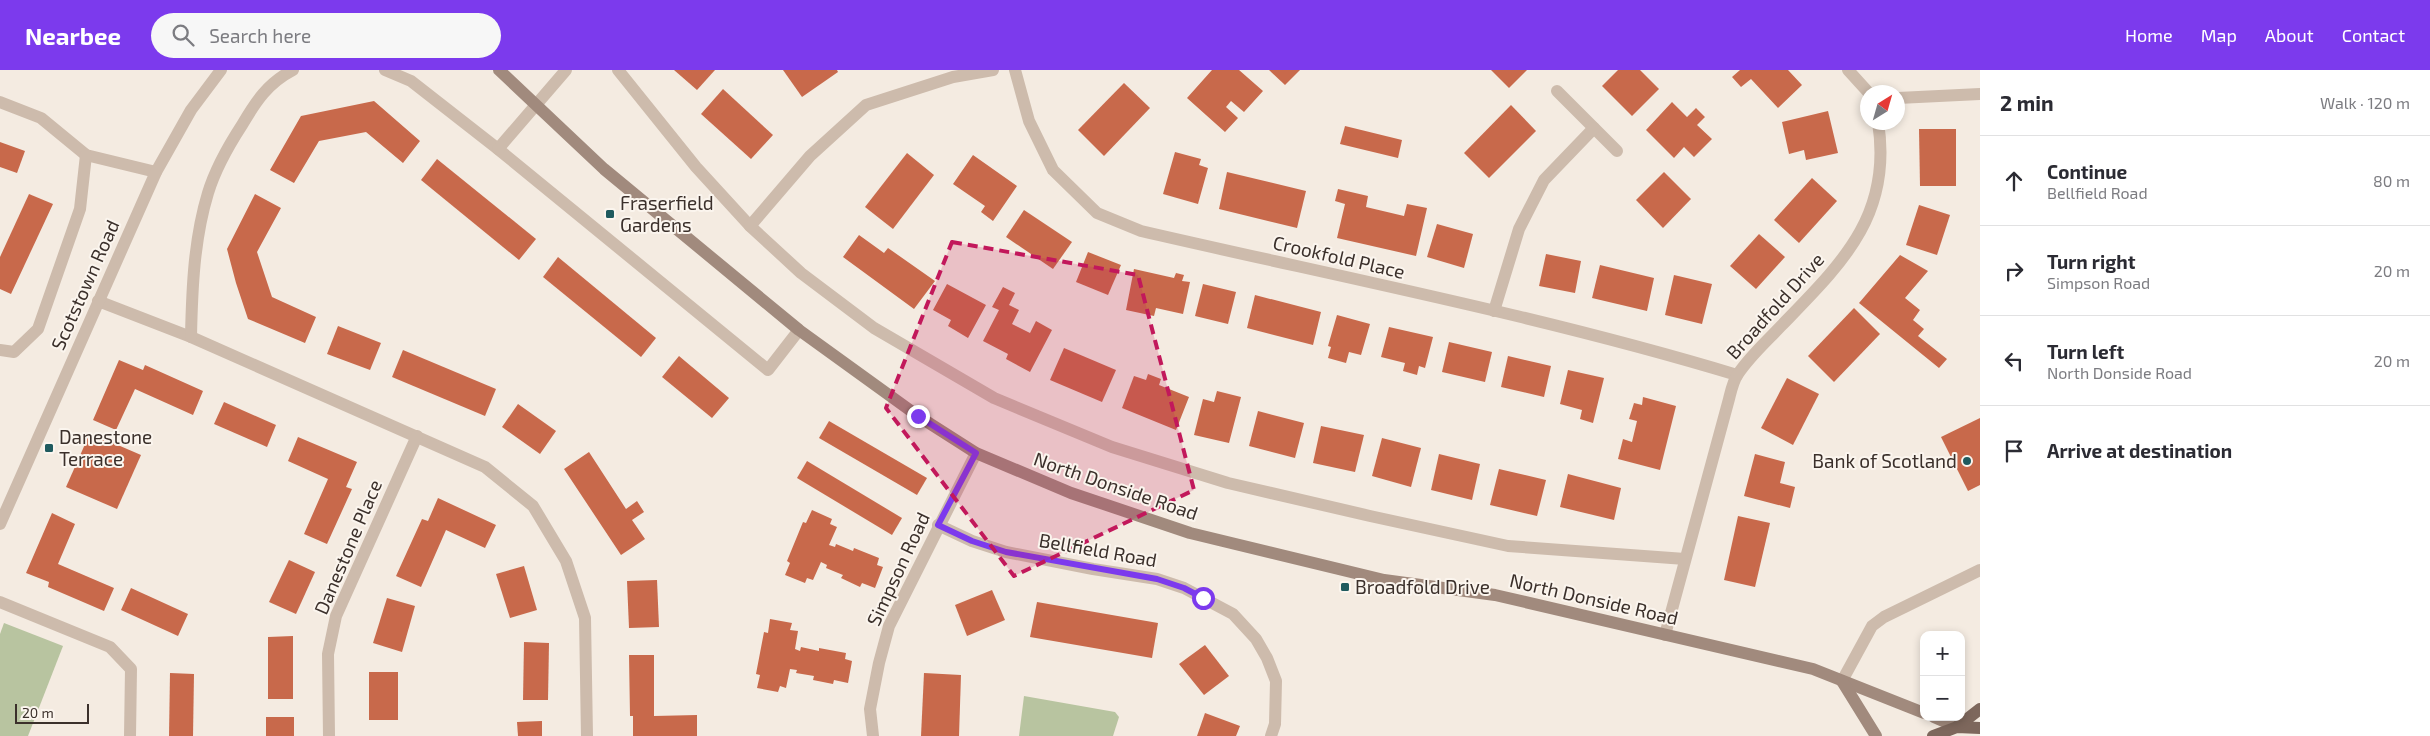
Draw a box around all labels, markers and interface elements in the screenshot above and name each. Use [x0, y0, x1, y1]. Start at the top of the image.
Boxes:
search box [151, 13, 501, 58]
text: Nearbee [25, 21, 121, 50]
icon: search [169, 21, 197, 49]
text: Search here [209, 24, 311, 47]
text: Home [2125, 24, 2173, 46]
text: Map [2201, 24, 2237, 46]
text: About [2265, 24, 2314, 46]
text: Contact [2342, 24, 2405, 46]
north arrow [1860, 85, 1905, 130]
text: 2 min [2000, 90, 2054, 115]
text: Walk · 120 m [2320, 93, 2410, 112]
text: Continue [2047, 160, 2127, 183]
icon: ahead [2000, 167, 2028, 195]
text: 80 m [2373, 171, 2410, 190]
text: Bellfield Road [2047, 183, 2148, 202]
place label: Fraserfield Gardens [620, 191, 714, 236]
marker: Fraserfield Gardens [604, 208, 616, 220]
street label: Scotstown Road [46, 216, 124, 353]
street label: Crookfold Place [1271, 230, 1407, 283]
street label: Broadfold Drive [1721, 248, 1828, 364]
text: Turn right [2047, 250, 2135, 273]
icon: right [2000, 257, 2028, 285]
text: 20 m [2374, 261, 2410, 280]
text: Simpson Road [2047, 273, 2150, 292]
text: Turn left [2047, 340, 2124, 363]
icon: left [2000, 347, 2028, 375]
text: 20 m [2374, 351, 2410, 370]
text: North Donside Road [2047, 363, 2192, 382]
route end [907, 405, 930, 428]
place label: Danestone Terrace [59, 425, 152, 470]
icon: arrive [2000, 437, 2028, 465]
text: Arrive at destination [2047, 439, 2232, 462]
marker: Danestone Terrace [43, 442, 55, 454]
street label: North Donside Road [1031, 447, 1201, 524]
place label: Bank of Scotland [1812, 449, 1957, 472]
marker: Bank of Scotland [1961, 455, 1973, 467]
street label: Danestone Place [309, 476, 386, 618]
street label: Simpson Road [861, 508, 934, 629]
street label: Bellfield Road [1037, 528, 1159, 571]
street label: North Donside Road [1508, 568, 1681, 629]
place label: Broadfold Drive [1355, 575, 1490, 598]
marker: Broadfold Drive [1339, 581, 1351, 593]
route start [1192, 587, 1215, 610]
map controls [1920, 631, 1965, 721]
button: + [1920, 631, 1965, 676]
button: − [1920, 676, 1965, 721]
scale bar [15, 701, 89, 724]
text: 20 m [22, 704, 54, 721]

